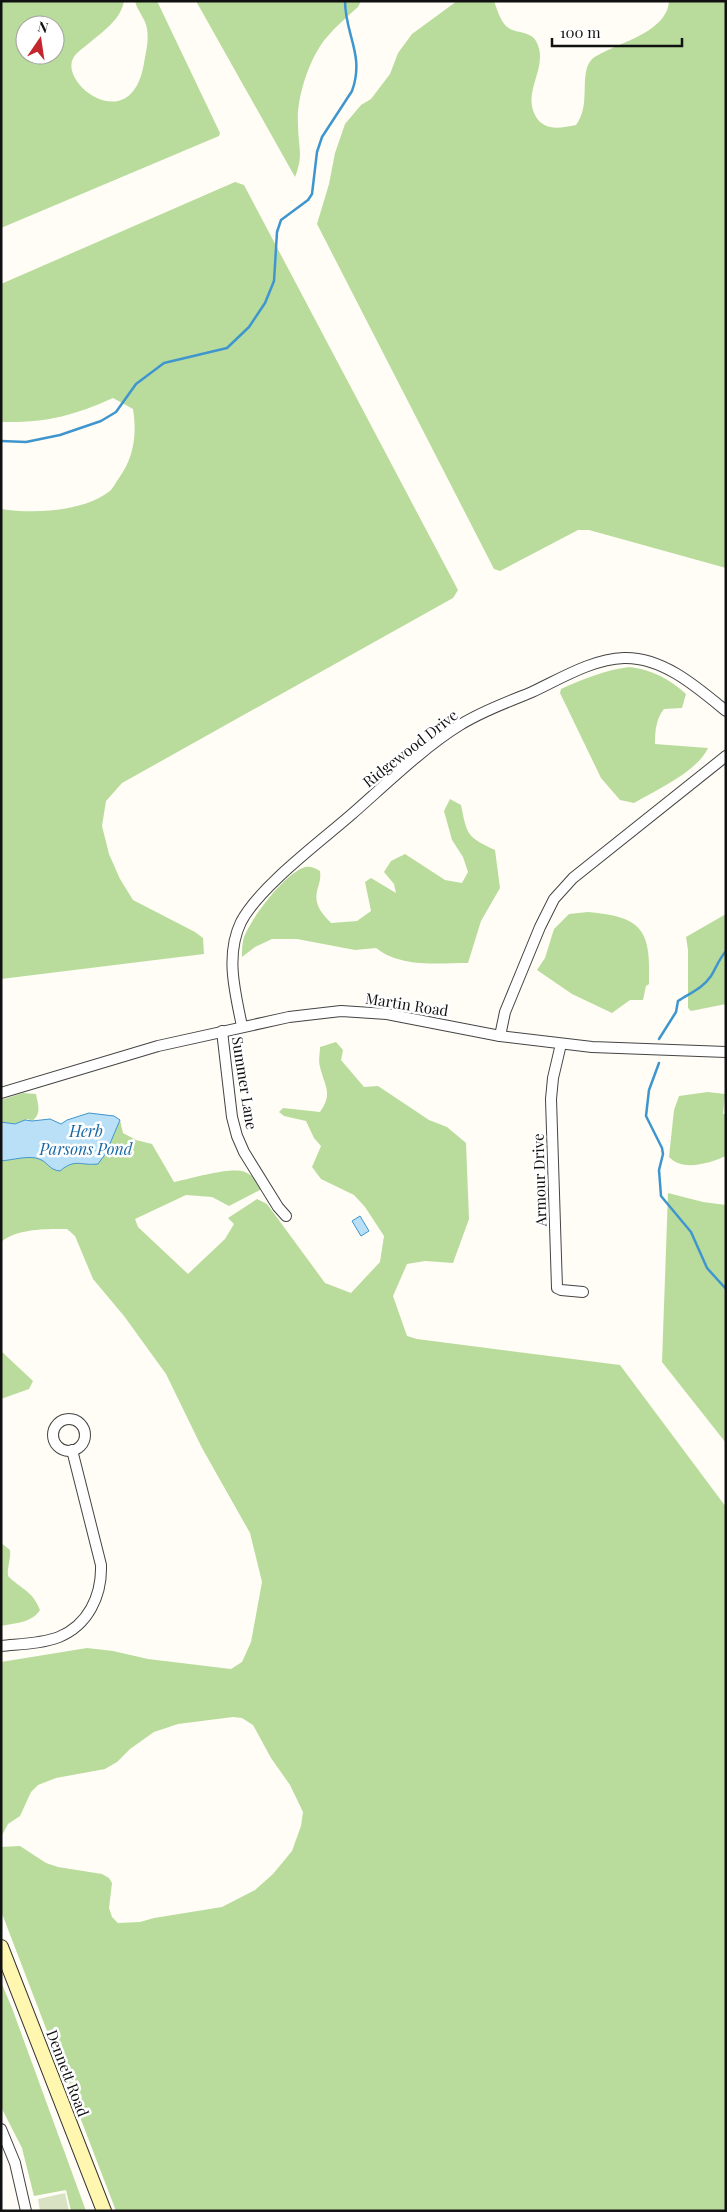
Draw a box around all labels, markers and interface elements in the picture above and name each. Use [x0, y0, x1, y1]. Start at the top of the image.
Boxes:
north arrow [15, 15, 65, 65]
scale bar [552, 15, 682, 47]
text: N [36, 16, 50, 37]
text: 100 m [560, 22, 601, 42]
street label: Ridgewood Drive [358, 705, 462, 791]
street label: Martin Road [364, 988, 450, 1020]
street label: Summer Lane [228, 1035, 262, 1131]
water label: Herb Parsons Pond [39, 1120, 134, 1159]
street label: Armour Drive [527, 1133, 551, 1228]
street label: Dennett Road [42, 2027, 94, 2120]

